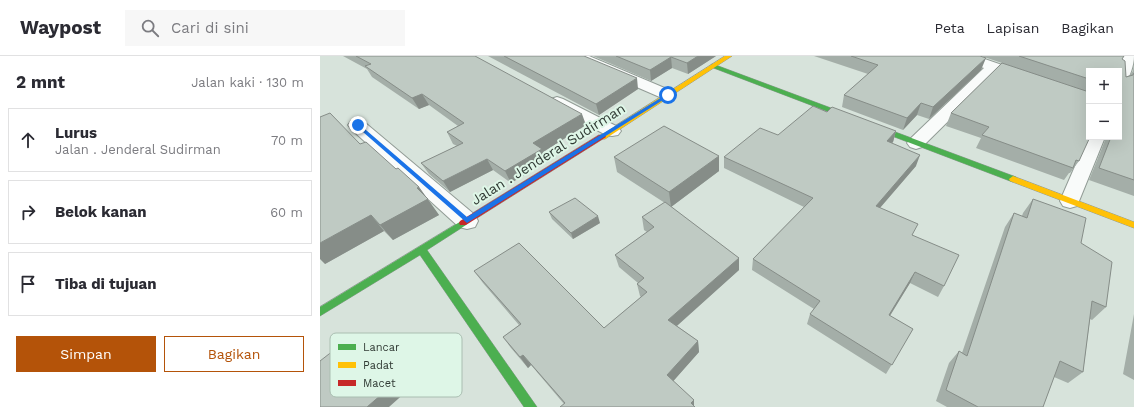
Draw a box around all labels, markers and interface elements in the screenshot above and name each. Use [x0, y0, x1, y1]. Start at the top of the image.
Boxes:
search box [125, 10, 405, 46]
text: Waypost [20, 16, 101, 39]
icon: search [139, 17, 161, 39]
text: Cari di sini [171, 19, 249, 37]
text: Peta [935, 20, 965, 36]
text: Lapisan [987, 20, 1039, 36]
text: Bagikan [1061, 20, 1114, 36]
map controls [1086, 68, 1122, 140]
button: + [1086, 68, 1122, 104]
text: 2 mnt [16, 72, 65, 92]
text: Jalan kaki · 130 m [191, 75, 304, 90]
route start [659, 86, 677, 104]
street label: Jalan . Jenderal Sudirman [468, 100, 628, 208]
button: − [1086, 104, 1122, 140]
route end [349, 116, 367, 134]
text: Lurus [55, 124, 97, 142]
icon: ahead [17, 129, 39, 151]
text: 70 m [271, 133, 303, 148]
text: Jalan . Jenderal Sudirman [55, 142, 221, 157]
icon: right [17, 201, 39, 223]
text: Belok kanan [55, 203, 146, 221]
text: 60 m [270, 205, 303, 220]
icon: arrive [17, 273, 39, 295]
text: Tiba di tujuan [55, 275, 157, 293]
legend [330, 333, 462, 397]
button: Simpan [16, 336, 156, 372]
button: Bagikan [164, 336, 304, 372]
text: Lancar [363, 341, 400, 354]
text: Padat [363, 359, 394, 372]
text: Macet [363, 377, 396, 390]

